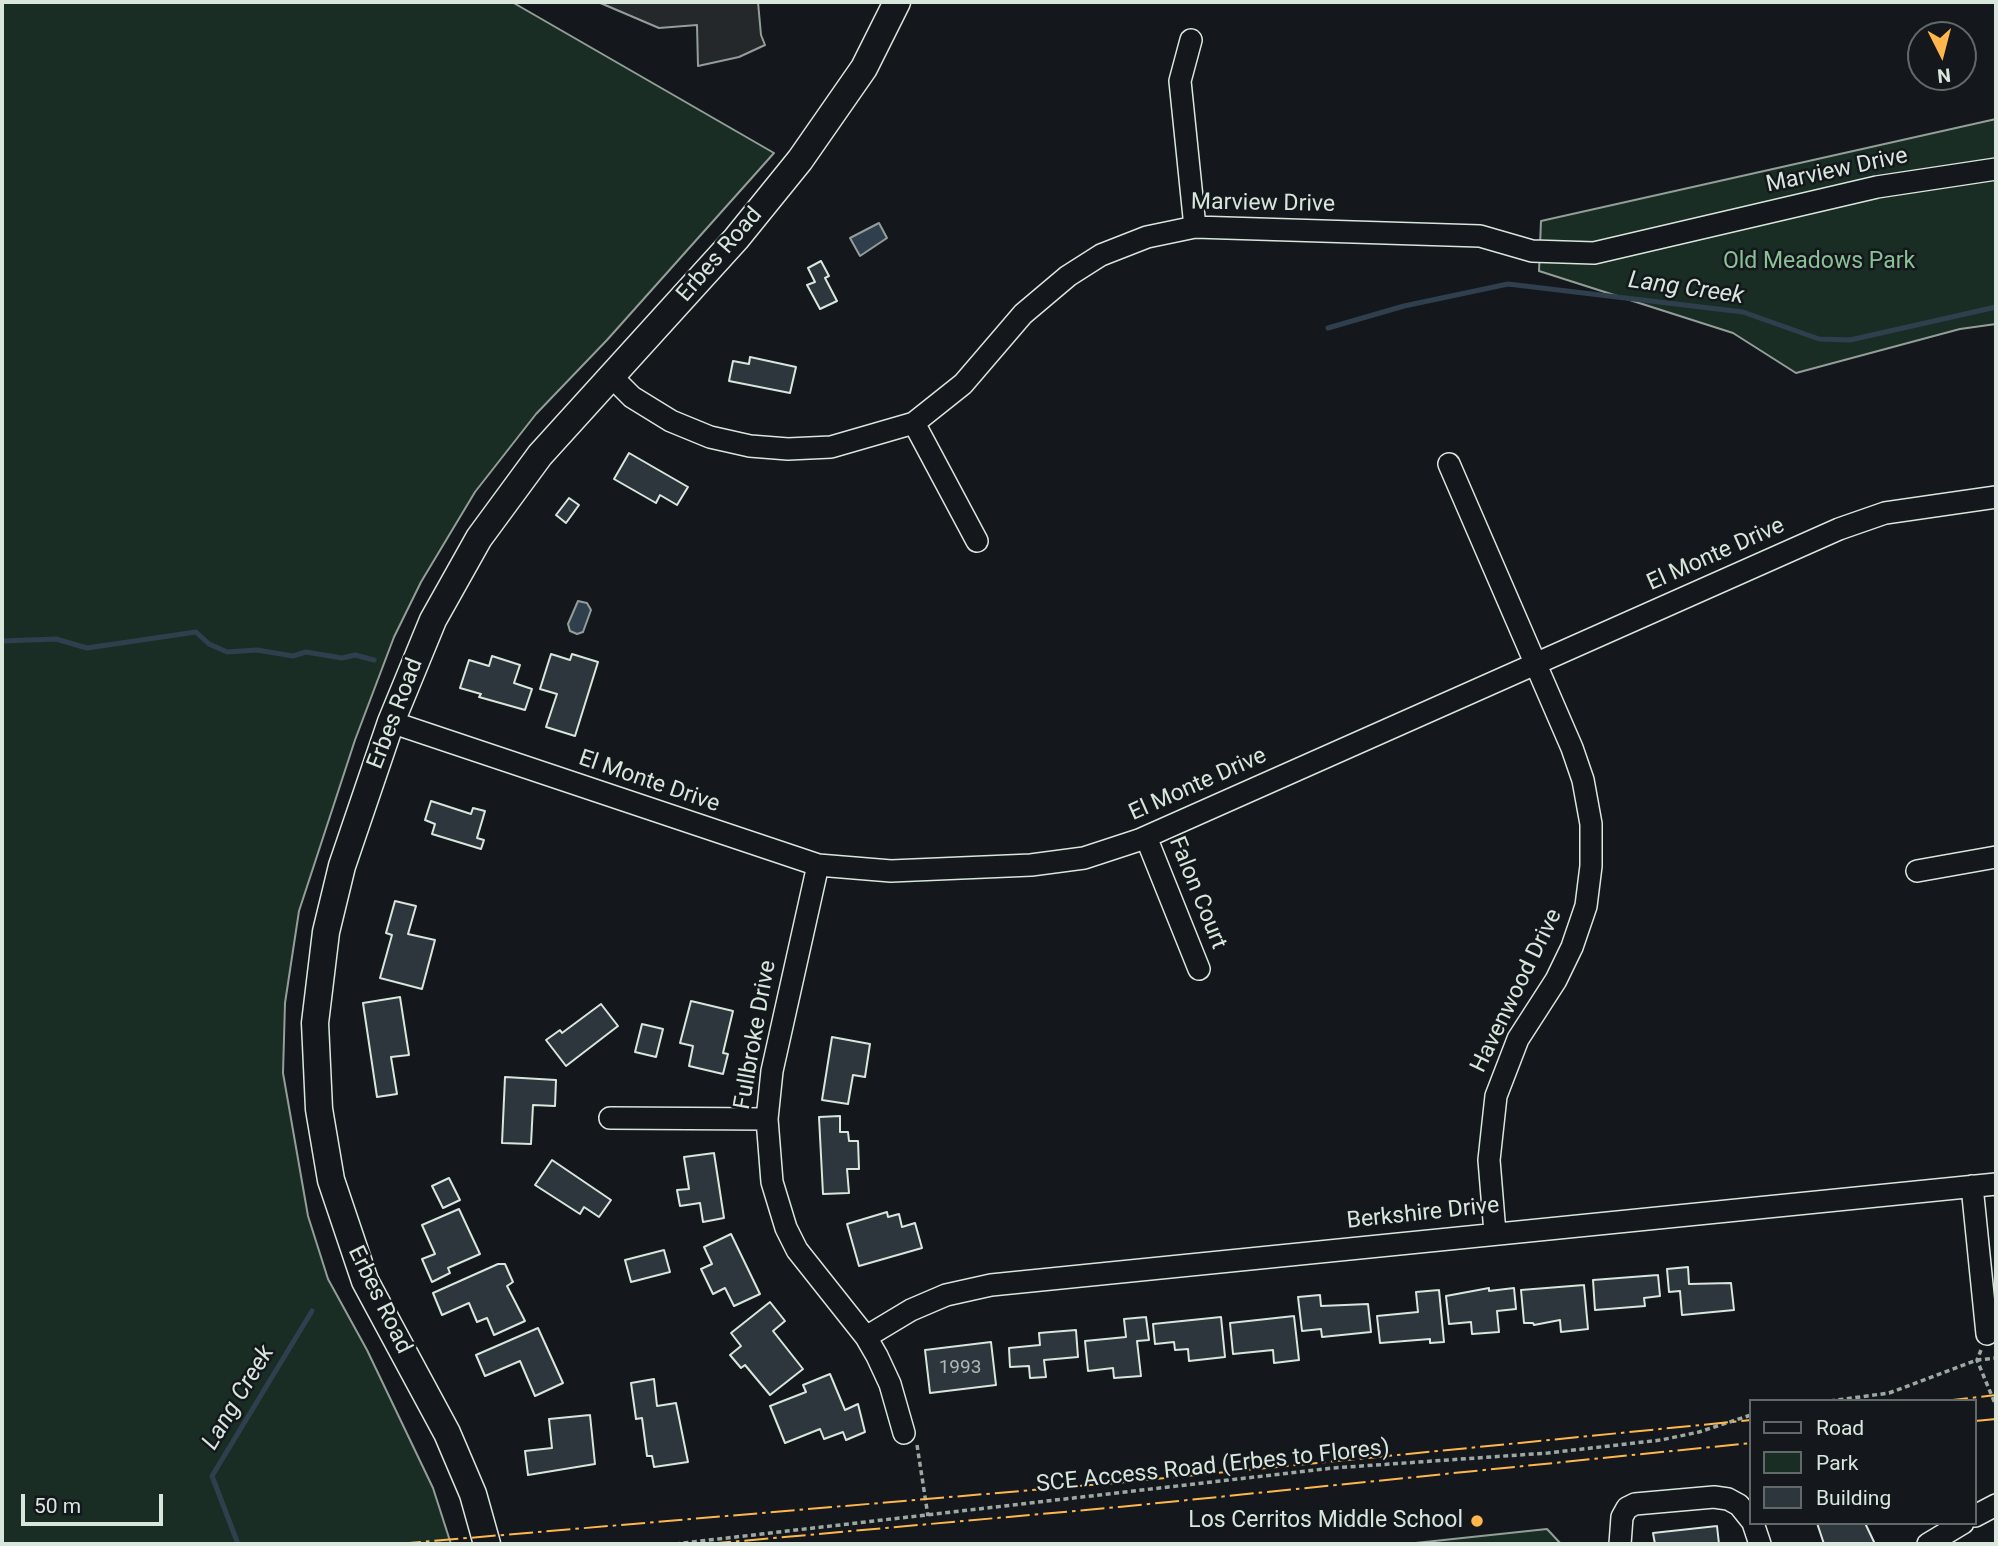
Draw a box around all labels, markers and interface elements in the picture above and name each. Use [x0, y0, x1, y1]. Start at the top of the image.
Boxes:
north arrow [1907, 21, 1977, 91]
text: N [1936, 63, 1952, 88]
street label: Marview Drive [1764, 143, 1910, 199]
street label: Marview Drive [1191, 189, 1335, 219]
street label: Erbes Road [671, 202, 769, 308]
park label: Old Meadows Park [1723, 248, 1915, 276]
water label: Lang Creek [1626, 267, 1746, 311]
street label: El Monte Drive [1643, 512, 1789, 598]
street label: Erbes Road [362, 655, 430, 773]
street label: El Monte Drive [1125, 742, 1271, 828]
street label: El Monte Drive [575, 745, 723, 819]
street label: Falon Court [1162, 833, 1232, 953]
street label: Havenwood Drive [1465, 905, 1569, 1077]
street label: Fullbroke Drive [729, 958, 783, 1112]
street label: Berkshire Drive [1345, 1192, 1501, 1236]
street label: Erbes Road [341, 1242, 417, 1358]
water label: Lang Creek [197, 1341, 281, 1455]
house number: 1993 [939, 1357, 981, 1379]
legend [1750, 1399, 1977, 1525]
text: Road [1816, 1416, 1864, 1440]
street label: SCE Access Road (Erbes to Flores) [1035, 1435, 1391, 1499]
text: Park [1816, 1451, 1858, 1475]
scale bar [24, 1480, 166, 1524]
text: Building [1816, 1486, 1891, 1510]
text: 50 m [34, 1494, 81, 1518]
place label: Los Cerritos Middle School [1188, 1507, 1463, 1535]
marker: Los Cerritos Middle School [1469, 1513, 1485, 1529]

